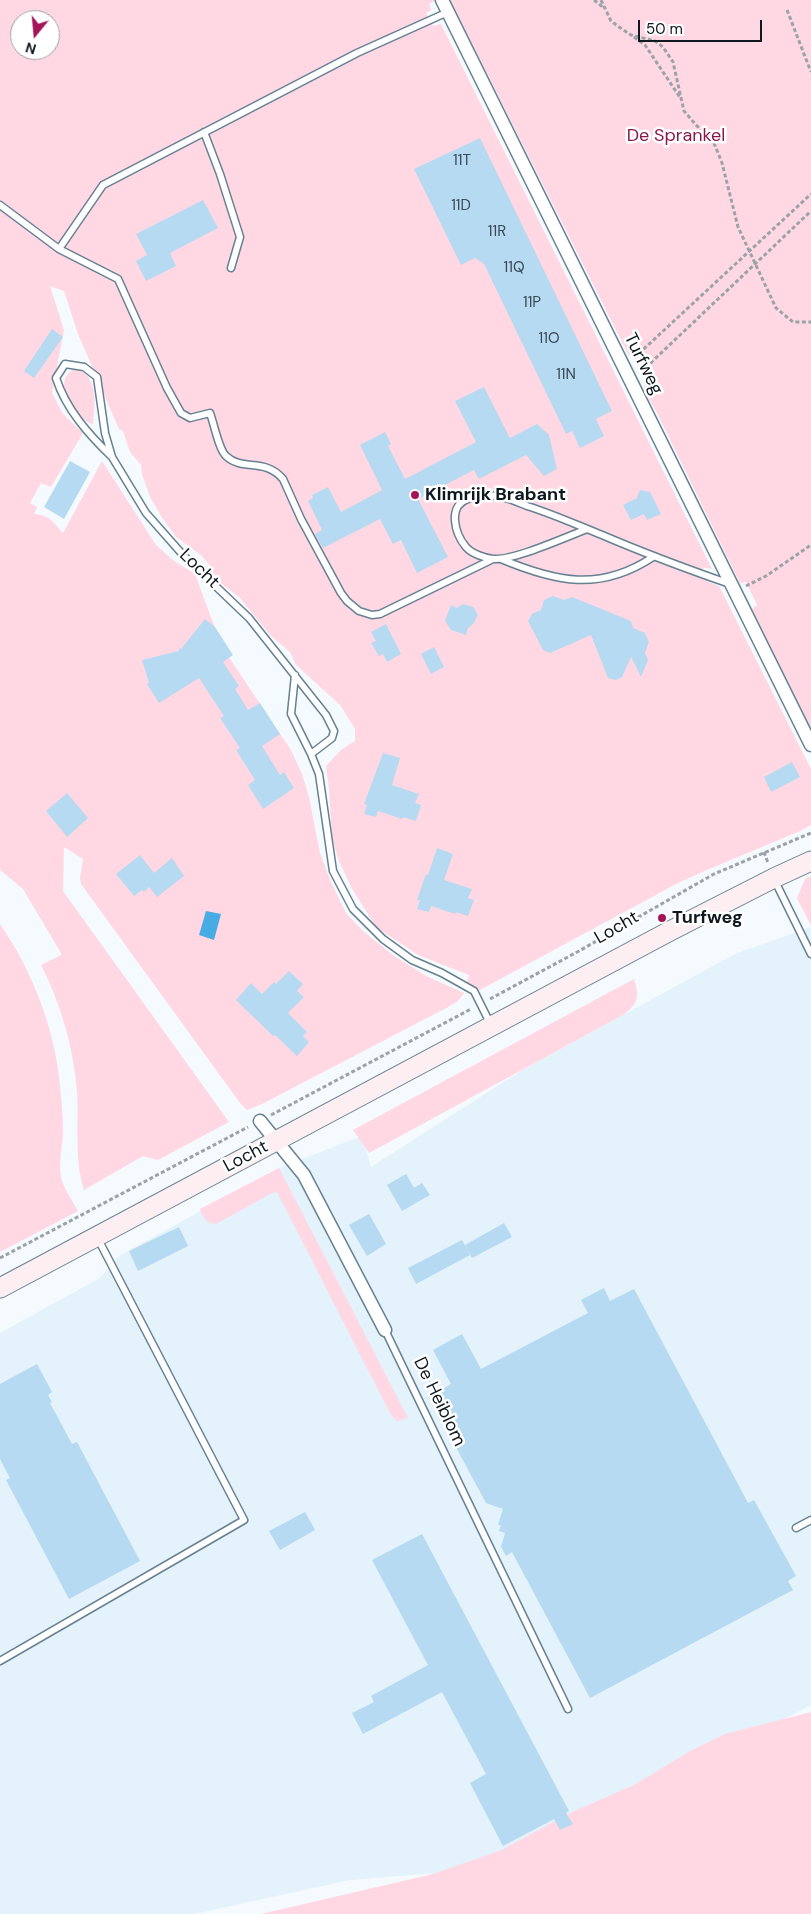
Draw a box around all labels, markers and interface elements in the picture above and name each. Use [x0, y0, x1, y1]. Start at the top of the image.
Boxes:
north arrow [10, 10, 60, 60]
scale bar [641, 10, 765, 42]
text: 50 m [646, 19, 683, 39]
text: N [23, 38, 38, 58]
park label: De Sprankel [627, 125, 725, 147]
house number: 11T [453, 152, 471, 170]
house number: 11D [451, 197, 471, 215]
house number: 11R [488, 223, 506, 241]
house number: 11Q [504, 259, 524, 277]
house number: 11P [523, 294, 541, 312]
house number: 11O [539, 330, 559, 348]
street label: Turfweg [619, 330, 667, 398]
house number: 11N [556, 366, 576, 384]
place label: Klimrijk Brabant [425, 484, 566, 506]
marker: Klimrijk Brabant [409, 489, 421, 501]
street label: Locht [174, 545, 224, 593]
street label: Locht [591, 907, 643, 949]
place label: Turfweg [672, 907, 743, 929]
marker: Turfweg [656, 912, 668, 924]
street label: Locht [220, 1136, 272, 1178]
street label: De Heiblom [408, 1354, 470, 1450]

